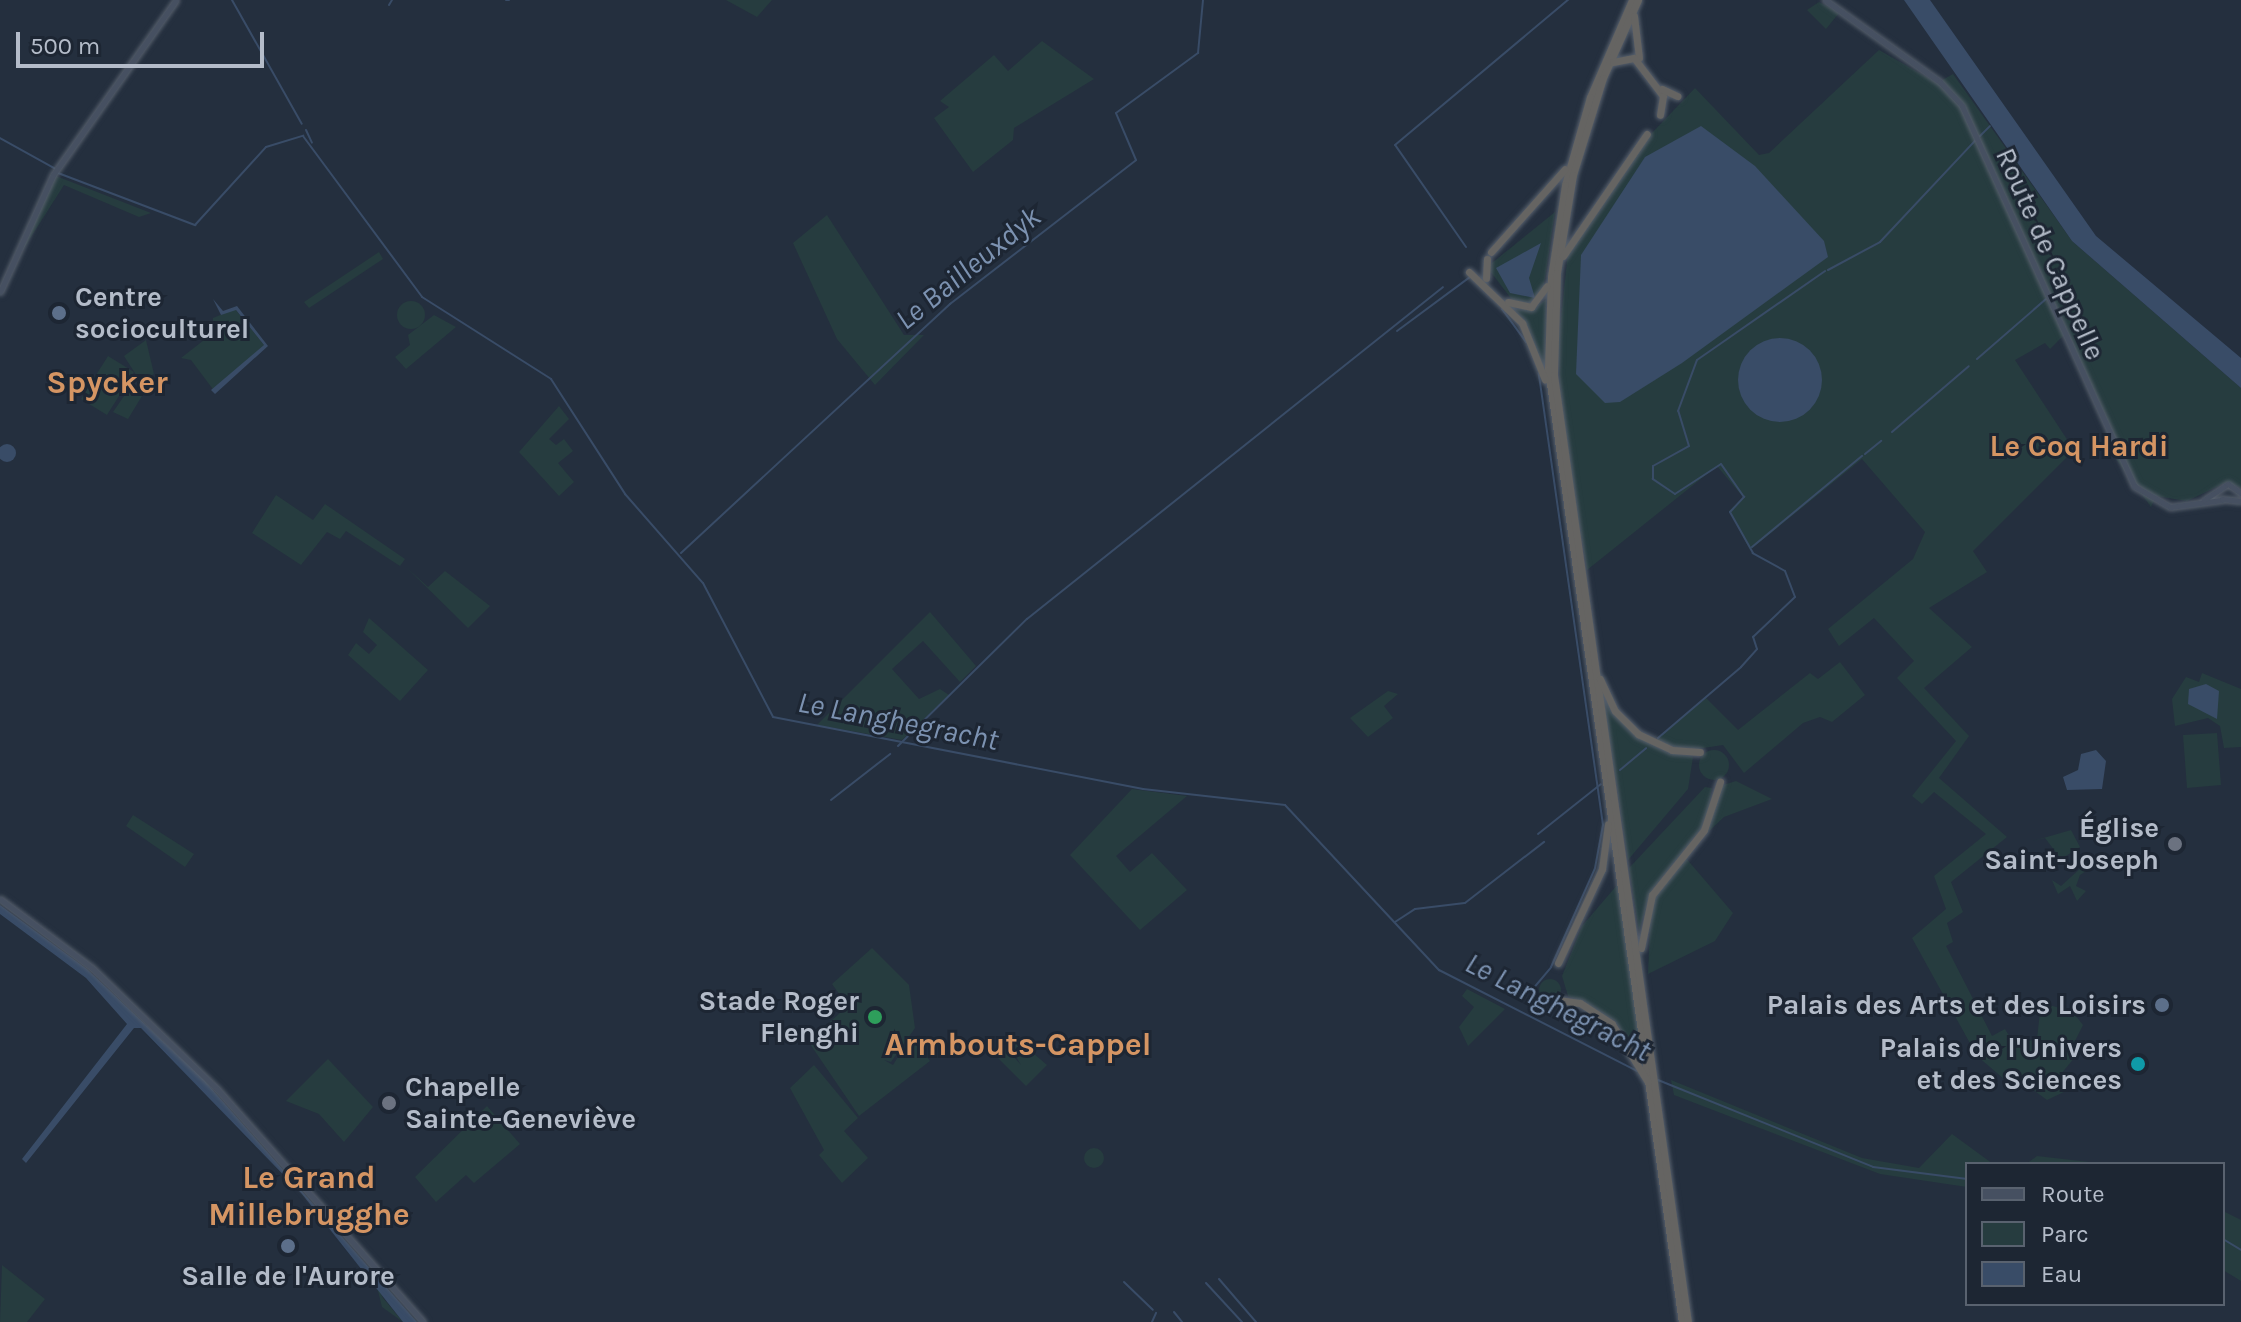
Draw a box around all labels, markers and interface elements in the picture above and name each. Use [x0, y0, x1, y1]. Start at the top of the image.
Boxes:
scale bar [20, 16, 268, 66]
text: 500 m [30, 32, 100, 60]
street label: Route de Cappelle [1988, 143, 2112, 365]
water label: Le Bailleuxdyk [888, 198, 1048, 338]
place label: Centre socioculturel [75, 280, 249, 346]
marker: Centre socioculturel [50, 304, 68, 322]
district label: Spycker [46, 364, 168, 402]
district label: Le Coq Hardi [1990, 428, 2168, 464]
water label: Le Langhegracht [795, 684, 1001, 758]
place label: Église Saint-Joseph [1984, 811, 2159, 877]
marker: Église Saint-Joseph [2166, 835, 2184, 853]
water label: Le Langhegracht [1459, 945, 1657, 1069]
place label: Stade Roger Flenghi [699, 984, 859, 1050]
place label: Palais des Arts et des Loisirs [1767, 988, 2146, 1022]
marker: Palais des Arts et des Loisirs [2153, 996, 2171, 1014]
marker: Stade Roger Flenghi [866, 1008, 884, 1026]
district label: Armbouts-Cappel [885, 1026, 1151, 1064]
place label: Palais de l'Univers et des Sciences [1880, 1031, 2122, 1097]
marker: Palais de l'Univers et des Sciences [2129, 1055, 2147, 1073]
place label: Chapelle Sainte-Geneviève [405, 1070, 636, 1136]
marker: Chapelle Sainte-Geneviève [380, 1094, 398, 1112]
district label: Le Grand Millebrugghe [208, 1160, 410, 1235]
legend [1965, 1162, 2225, 1306]
text: Route [2041, 1180, 2105, 1208]
text: Parc [2041, 1220, 2089, 1248]
marker: Salle de l'Aurore [279, 1237, 297, 1255]
place label: Salle de l'Aurore [181, 1259, 395, 1293]
text: Eau [2041, 1260, 2082, 1288]

